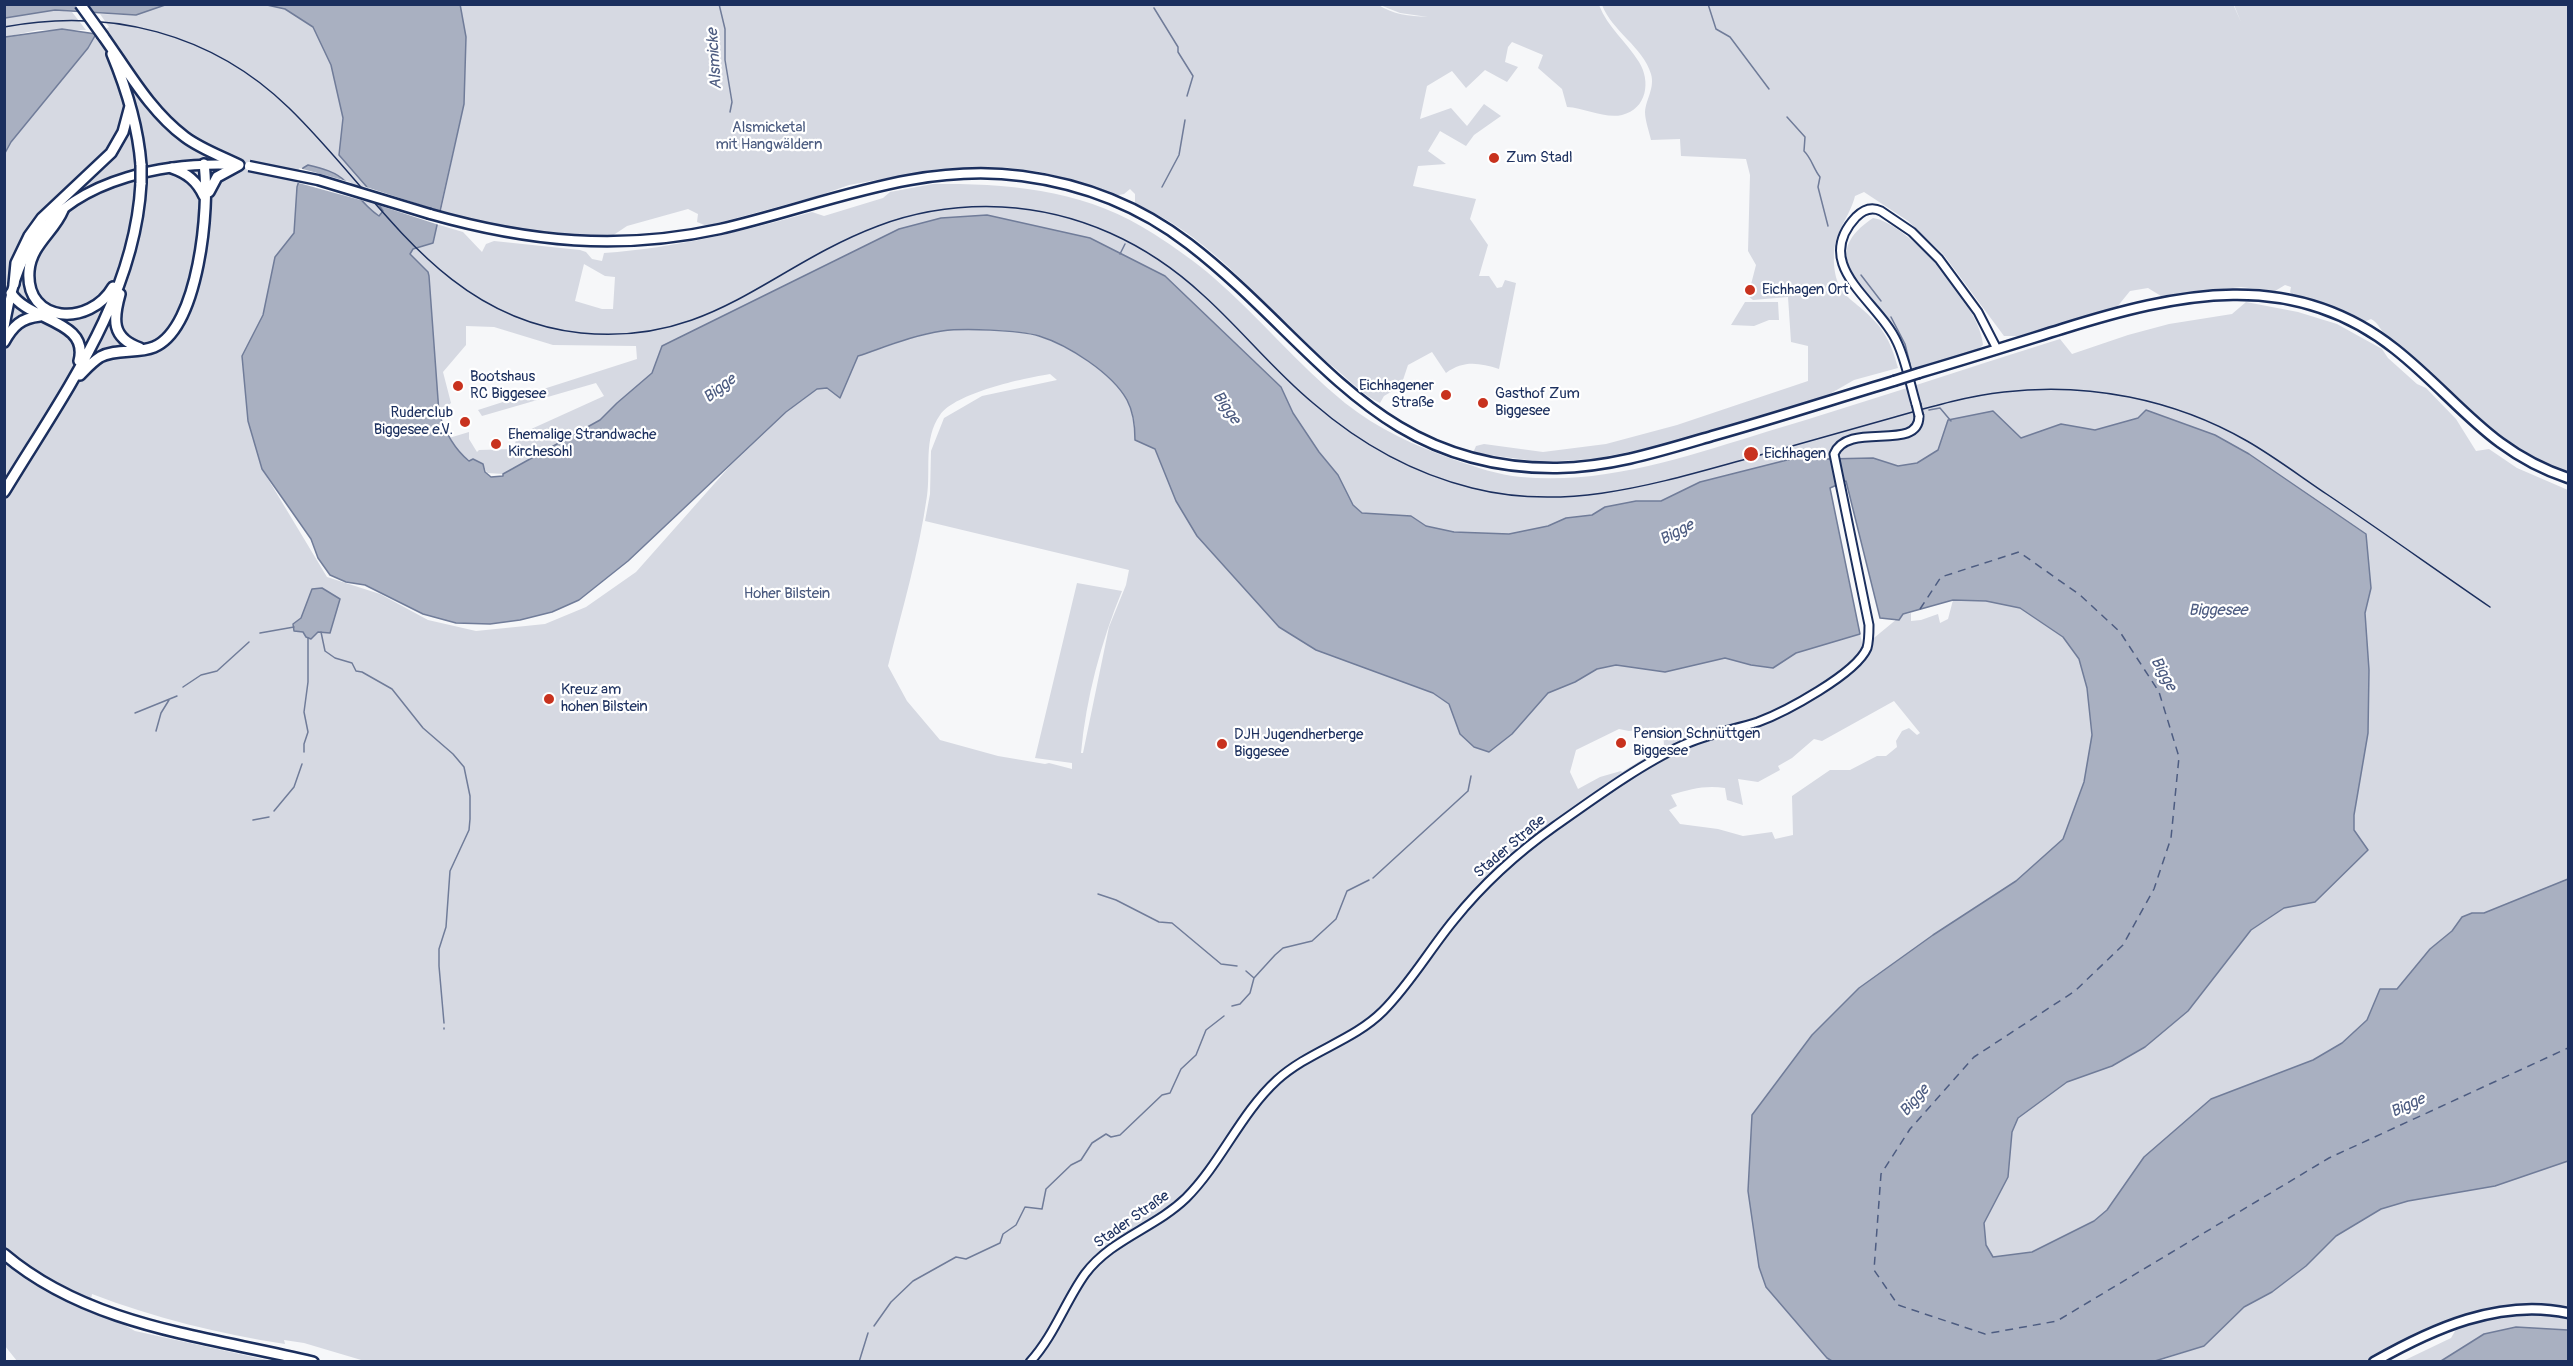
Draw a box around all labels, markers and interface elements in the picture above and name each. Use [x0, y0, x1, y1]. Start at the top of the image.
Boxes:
water label: Alsmicke [703, 28, 727, 90]
park label: Alsmicketal mit Hangwäldern [716, 119, 822, 154]
place label: Zum Stadl [1506, 149, 1573, 167]
marker: Zum Stadl [1487, 151, 1501, 165]
place label: Eichhagen Ort [1762, 281, 1848, 299]
marker: Eichhagen Ort [1743, 283, 1757, 297]
place label: Bootshaus RC Biggesee [470, 368, 546, 403]
water label: Bigge [700, 370, 740, 408]
place label: Eichhagener Straße [1359, 377, 1434, 412]
marker: Bootshaus RC Biggesee [451, 379, 465, 393]
place label: Gasthof Zum Biggesee [1495, 385, 1580, 420]
water label: Bigge [1208, 388, 1244, 428]
marker: Eichhagener Straße [1439, 388, 1453, 402]
marker: Gasthof Zum Biggesee [1476, 396, 1490, 410]
place label: Ruderclub Biggesee e.V. [374, 404, 453, 439]
marker: Ruderclub Biggesee e.V. [458, 415, 472, 429]
place label: Ehemalige Strandwache Kirchesohl [508, 426, 656, 461]
marker: Ehemalige Strandwache Kirchesohl [489, 437, 503, 451]
marker: Eichhagen [1742, 445, 1760, 463]
place label: Eichhagen [1764, 445, 1826, 463]
water label: Bigge [1657, 516, 1697, 550]
park label: Hoher Bilstein [744, 585, 830, 603]
water label: Biggesee [2189, 601, 2247, 621]
water label: Bigge [2146, 654, 2180, 694]
place label: Kreuz am hohen Bilstein [561, 681, 648, 716]
marker: Kreuz am hohen Bilstein [542, 692, 556, 706]
place label: Pension Schnüttgen Biggesee [1633, 725, 1760, 760]
place label: DJH Jugendherberge Biggesee [1234, 726, 1363, 761]
marker: Pension Schnüttgen Biggesee [1614, 736, 1628, 750]
marker: DJH Jugendherberge Biggesee [1215, 737, 1229, 751]
street label: Stader Straße [1471, 812, 1549, 882]
water label: Bigge [1896, 1081, 1934, 1121]
water label: Bigge [2388, 1090, 2428, 1122]
street label: Stader Straße [1091, 1187, 1173, 1253]

